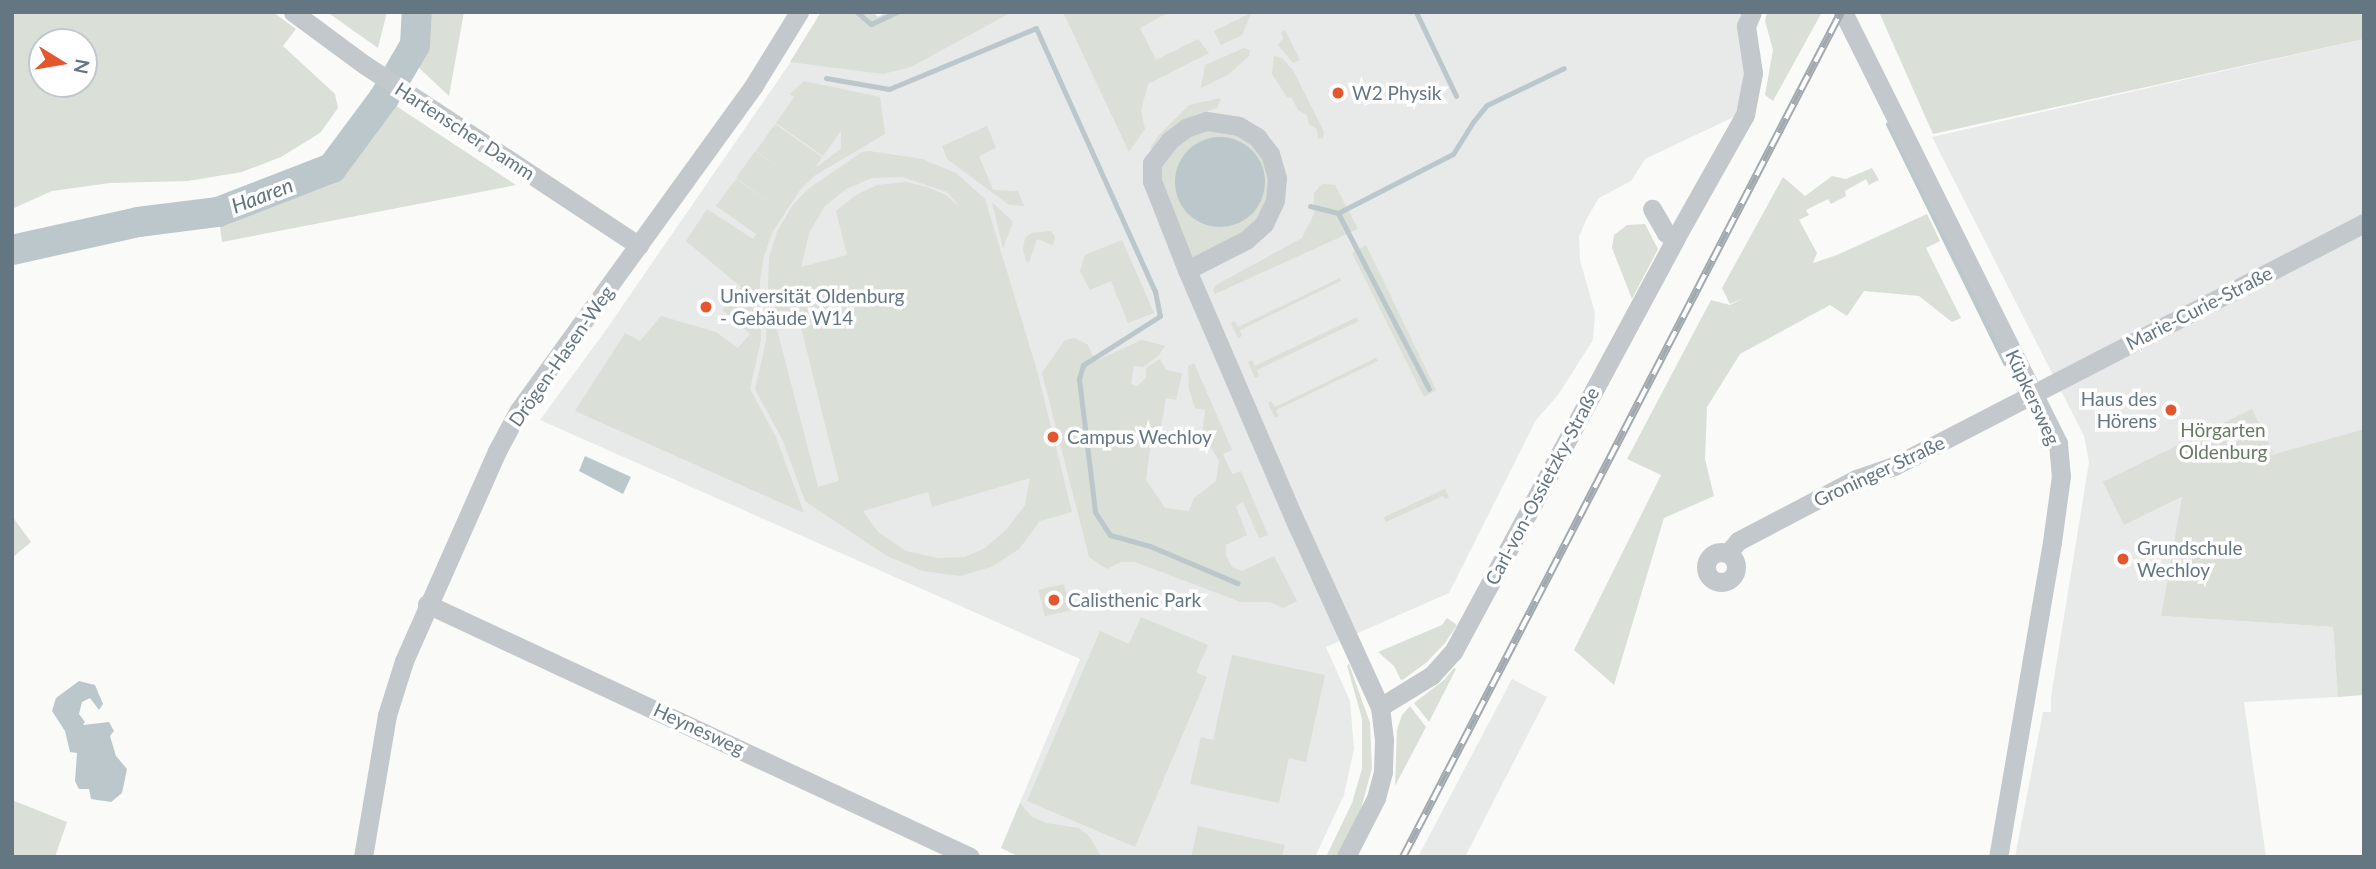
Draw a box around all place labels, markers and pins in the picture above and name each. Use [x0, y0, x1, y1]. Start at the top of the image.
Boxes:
place label: W2 Physik [1352, 82, 1441, 104]
marker: W2 Physik [1330, 85, 1346, 101]
place label: Universität Oldenburg - Gebäude W14 [720, 285, 904, 329]
marker: Universität Oldenburg - Gebäude W14 [698, 299, 714, 315]
place label: Haus des Hörens [2081, 388, 2157, 432]
marker: Haus des Hörens [2163, 402, 2179, 418]
place label: Campus Wechloy [1067, 426, 1212, 448]
marker: Campus Wechloy [1045, 429, 1061, 445]
place label: Grundschule Wechloy [2137, 537, 2242, 581]
marker: Grundschule Wechloy [2115, 551, 2131, 567]
place label: Calisthenic Park [1068, 589, 1201, 611]
marker: Calisthenic Park [1046, 592, 1062, 608]

